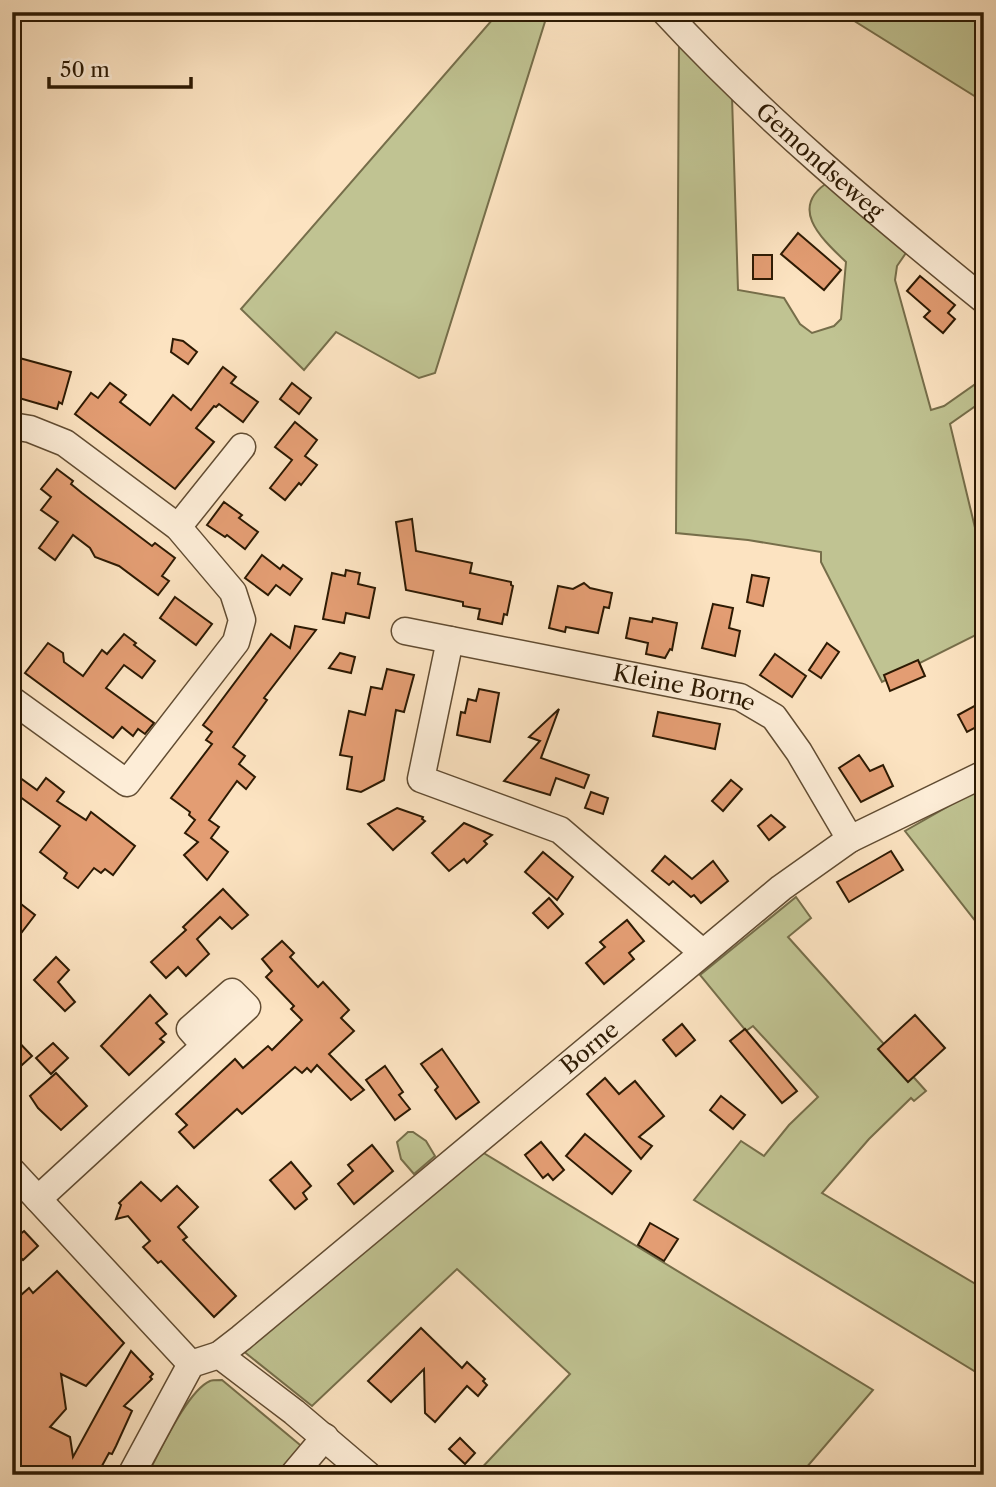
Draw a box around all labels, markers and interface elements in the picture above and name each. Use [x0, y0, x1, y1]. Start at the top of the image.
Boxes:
scale bar [49, 46, 191, 90]
text: 50 m [60, 57, 110, 82]
street label: Gemondseweg [750, 97, 890, 226]
street label: Kleine Borne [611, 658, 761, 717]
street label: Borne [555, 1015, 624, 1080]

